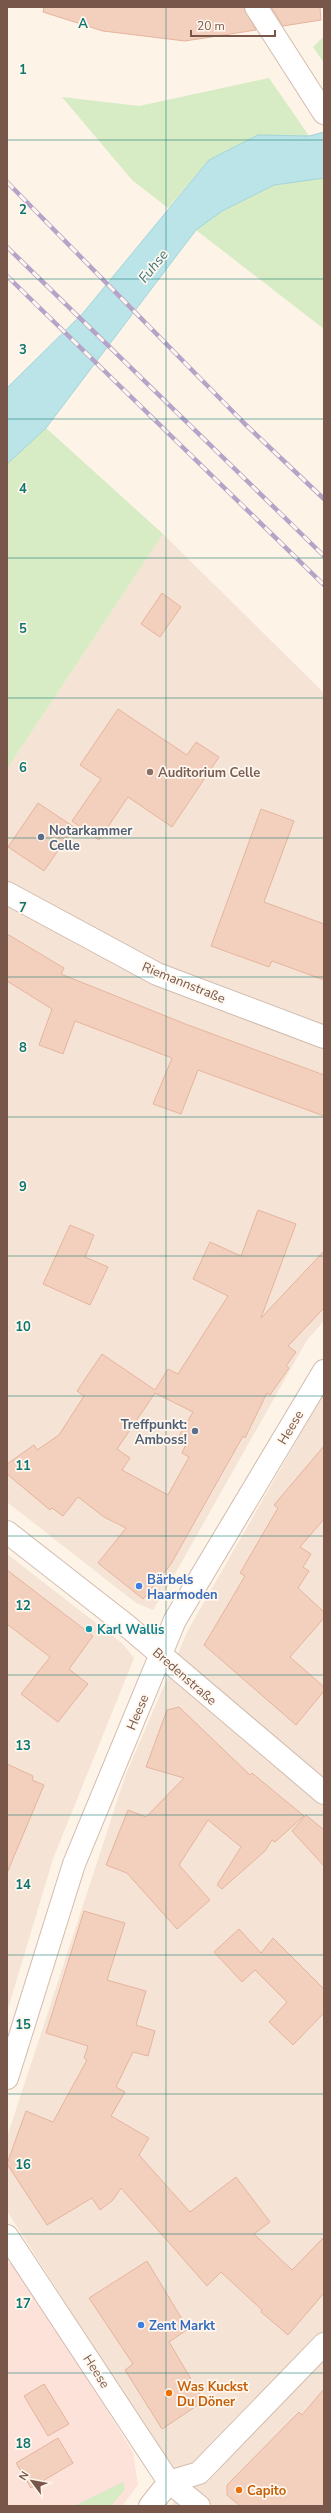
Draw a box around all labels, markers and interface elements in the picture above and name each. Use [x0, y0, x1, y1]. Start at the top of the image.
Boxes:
scale bar [191, 12, 275, 38]
text: A [78, 15, 88, 33]
text: 20 m [197, 18, 225, 34]
text: 1 [19, 61, 27, 79]
text: 2 [19, 201, 27, 219]
water label: Fuhse [134, 245, 173, 287]
text: 3 [19, 341, 27, 359]
text: 4 [19, 480, 27, 498]
text: 5 [19, 620, 27, 638]
text: 6 [19, 759, 27, 777]
place label: Auditorium Celle [158, 764, 260, 782]
marker: Auditorium Celle [145, 767, 155, 777]
place label: Notarkammer Celle [49, 822, 133, 855]
marker: Notarkammer Celle [36, 832, 46, 842]
text: 7 [19, 899, 27, 917]
street label: Riemannstraße [139, 958, 228, 1008]
text: 8 [19, 1039, 27, 1057]
text: 9 [19, 1178, 27, 1196]
text: 10 [15, 1318, 31, 1336]
street label: Heese [274, 1407, 308, 1448]
place label: Treffpunkt: Amboss! [121, 1416, 187, 1449]
marker: Treffpunkt: Amboss! [190, 1426, 200, 1436]
text: 11 [15, 1457, 31, 1475]
place label: Bärbels Haarmoden [147, 1571, 218, 1604]
marker: Bärbels Haarmoden [134, 1581, 144, 1591]
text: 12 [15, 1597, 31, 1615]
place label: Karl Wallis [97, 1621, 164, 1639]
marker: Karl Wallis [84, 1624, 94, 1634]
street label: Bredenstraße [149, 1644, 220, 1710]
street label: Heese [122, 1692, 153, 1733]
text: 13 [15, 1737, 31, 1755]
text: 14 [15, 1876, 31, 1894]
text: 15 [15, 2016, 31, 2034]
text: 16 [15, 2156, 31, 2174]
text: 17 [15, 2295, 31, 2313]
place label: Zent Markt [149, 2317, 216, 2335]
marker: Zent Markt [136, 2320, 146, 2330]
street label: Heese [79, 2351, 114, 2392]
place label: Was Kuckst Du Döner [177, 2378, 249, 2411]
marker: Was Kuckst Du Döner [164, 2388, 174, 2398]
text: 18 [15, 2435, 31, 2453]
north arrow [12, 2461, 52, 2501]
text: N [15, 2468, 32, 2483]
place label: Capito [247, 2482, 286, 2500]
marker: Capito [234, 2485, 244, 2495]

